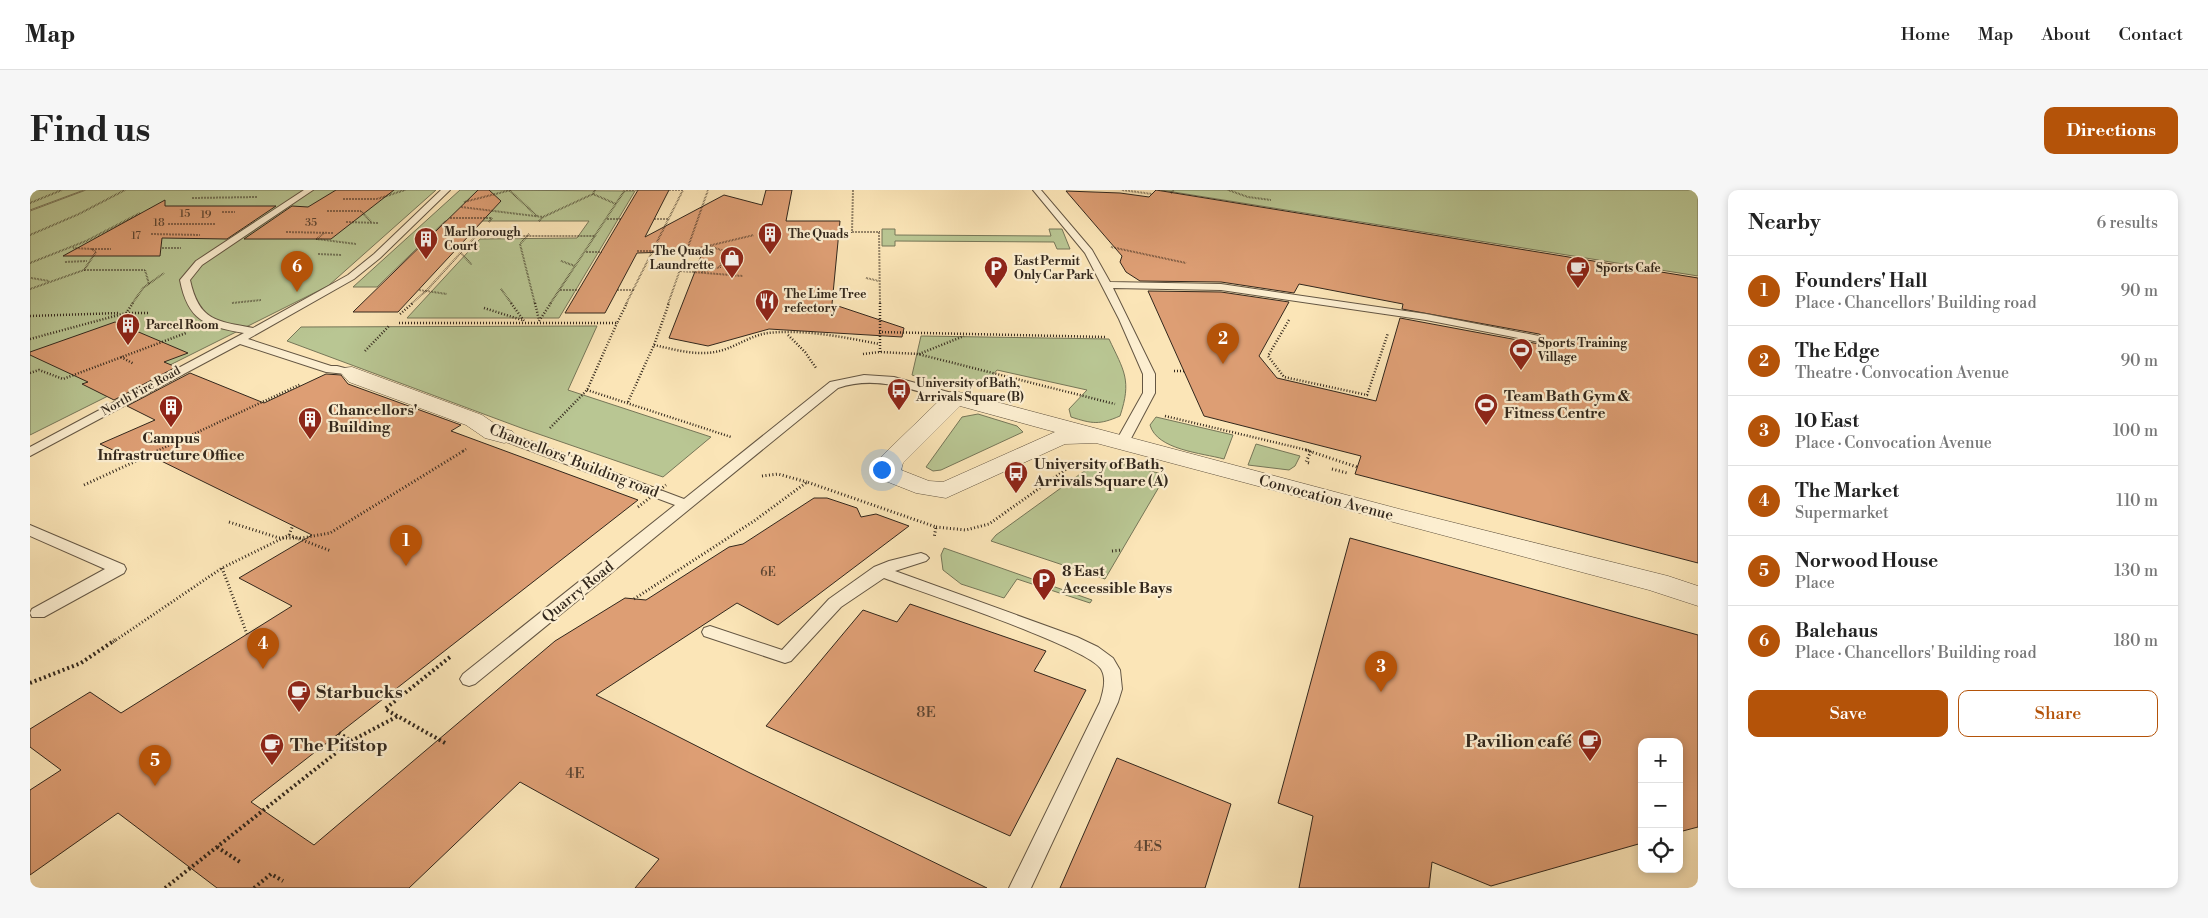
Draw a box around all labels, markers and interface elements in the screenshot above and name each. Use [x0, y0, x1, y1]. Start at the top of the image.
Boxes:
text: Map [25, 20, 75, 50]
text: Home [1901, 23, 1950, 46]
text: Map [1978, 23, 2014, 46]
text: About [2042, 23, 2091, 46]
text: Contact [2119, 23, 2183, 46]
button: Directions [2044, 107, 2178, 154]
text: Find us [30, 109, 150, 152]
house number: 15 [180, 207, 190, 221]
house number: 19 [200, 208, 212, 222]
text: Nearby [1748, 210, 1821, 236]
text: 6 results [2097, 213, 2158, 233]
house number: 18 [153, 216, 165, 230]
house number: 35 [305, 216, 317, 230]
building icon: The Quads [757, 221, 783, 255]
place label: Marlborough Court [444, 225, 521, 254]
building icon: Marlborough Court [413, 226, 439, 260]
place label: The Quads [788, 227, 849, 242]
house number: 17 [131, 229, 141, 243]
place label: The Quads Laundrette [650, 244, 715, 273]
shop icon: The Quads Laundrette [719, 245, 745, 279]
pin: 6 [281, 251, 313, 292]
place label: East Permit Only Car Park [1014, 254, 1094, 283]
parking icon: East Permit Only Car Park [983, 255, 1009, 289]
cafe icon: Sports Cafe [1565, 255, 1591, 289]
place label: Sports Cafe [1596, 261, 1661, 276]
text: Founders' Hall [1795, 269, 1927, 293]
text: 1 [1760, 281, 1768, 301]
text: 90 m [2120, 281, 2158, 301]
place label: The Lime Tree refectory [784, 287, 867, 316]
restaurant icon: The Lime Tree refectory [754, 288, 780, 322]
text: Place · Chancellors' Building road [1795, 293, 2037, 313]
building icon: Parcel Room [115, 312, 141, 346]
place label: Parcel Room [146, 318, 219, 333]
pin: 2 [1207, 323, 1239, 364]
place label: Sports Training Village [1537, 336, 1628, 365]
sports icon: Sports Training Village [1508, 337, 1534, 371]
text: The Edge [1795, 339, 1880, 363]
text: 2 [1759, 351, 1769, 371]
text: 90 m [2120, 351, 2158, 371]
street label: North Fire Road [99, 363, 183, 419]
text: Theatre · Convocation Avenue [1795, 363, 2009, 383]
place label: University of Bath, Arrivals Square (B) [915, 376, 1024, 405]
bus stop icon: University of Bath, Arrivals Square (B) [886, 377, 912, 411]
place label: Team Bath Gym & Fitness Centre [1504, 387, 1631, 423]
sports icon: Team Bath Gym & Fitness Centre [1473, 392, 1499, 426]
building icon: Campus Infrastructure Office [158, 394, 184, 428]
place label: Chancellors' Building [328, 401, 418, 437]
building icon: Chancellors' Building [297, 406, 323, 440]
text: 10 East [1795, 409, 1859, 433]
street label: Chancellors' Building road [486, 420, 662, 502]
text: 3 [1759, 421, 1769, 441]
text: 100 m [2113, 421, 2158, 441]
place label: Campus Infrastructure Office [97, 429, 245, 465]
text: Place · Convocation Avenue [1795, 433, 1992, 453]
place label: University of Bath, Arrivals Square (A) [1033, 455, 1168, 491]
your location [869, 457, 895, 483]
bus stop icon: University of Bath, Arrivals Square (A) [1003, 460, 1029, 494]
street label: Convocation Avenue [1257, 471, 1395, 525]
text: The Market [1795, 479, 1899, 503]
text: 4 [1759, 491, 1769, 511]
text: 110 m [2116, 491, 2158, 511]
text: Supermarket [1795, 503, 1889, 523]
pin: 1 [390, 525, 422, 566]
text: Norwood House [1795, 549, 1938, 573]
street label: Quarry Road [538, 557, 618, 627]
text: 5 [1759, 561, 1769, 581]
text: 130 m [2114, 561, 2158, 581]
place label: 8 East Accessible Bays [1061, 562, 1172, 598]
house number: 6E [760, 565, 776, 580]
parking icon: 8 East Accessible Bays [1031, 567, 1057, 601]
text: Place [1795, 573, 1835, 593]
text: Balehaus [1795, 619, 1878, 643]
pin: 4 [247, 628, 279, 669]
text: 6 [1759, 631, 1769, 651]
text: 180 m [2114, 631, 2158, 651]
text: Place · Chancellors' Building road [1795, 643, 2037, 663]
pin: 3 [1365, 651, 1397, 692]
cafe icon: Starbucks [286, 679, 312, 713]
place label: Starbucks [316, 681, 403, 704]
button: Save [1748, 690, 1948, 737]
button: Share [1958, 690, 2158, 737]
house number: 8E [916, 703, 936, 722]
cafe icon: Pavilion café [1577, 728, 1603, 762]
place label: Pavilion café [1465, 730, 1572, 753]
cafe icon: The Pitstop [259, 732, 285, 766]
place label: The Pitstop [290, 734, 388, 757]
map controls [1638, 738, 1683, 873]
button: + [1638, 738, 1683, 783]
pin: 5 [139, 745, 171, 786]
house number: 4E [565, 764, 585, 783]
button: − [1638, 783, 1683, 828]
button: locate [1638, 828, 1683, 873]
house number: 4ES [1134, 837, 1162, 856]

